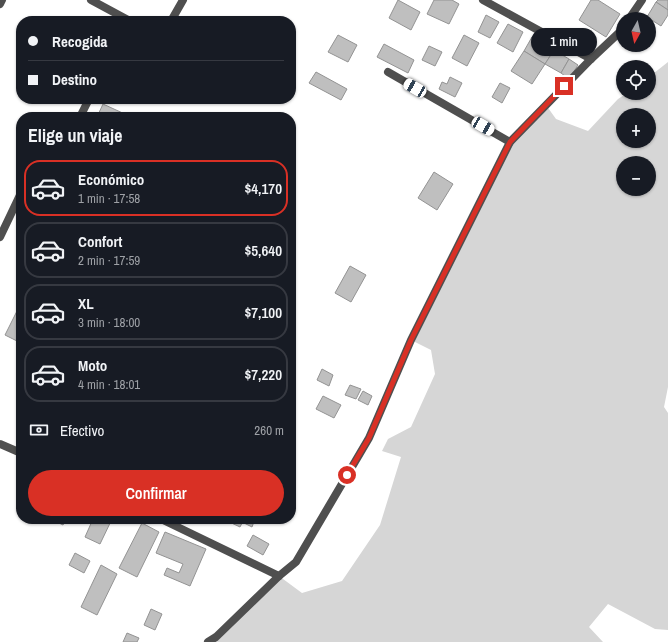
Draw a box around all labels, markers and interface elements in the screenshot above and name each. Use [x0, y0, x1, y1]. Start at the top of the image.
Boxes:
north arrow [616, 12, 656, 52]
map controls [616, 12, 656, 196]
callout: 1 min [531, 28, 597, 56]
text: Recogida [52, 31, 107, 52]
text: 1 min [550, 33, 578, 50]
button: locate [616, 60, 656, 100]
text: Destino [52, 69, 97, 90]
car [402, 77, 428, 99]
route end [555, 77, 573, 95]
button: + [616, 108, 656, 148]
car [470, 115, 496, 137]
text: Elige un viaje [28, 123, 122, 148]
button: − [616, 156, 656, 196]
text: Económico [78, 169, 144, 190]
icon: car [30, 170, 66, 206]
text: $4,170 [244, 178, 282, 199]
text: 1 min · 17:58 [78, 190, 140, 207]
text: Confort [78, 231, 122, 252]
icon: car [30, 232, 66, 268]
text: $5,640 [244, 240, 282, 261]
text: 2 min · 17:59 [78, 252, 140, 269]
text: XL [78, 293, 94, 314]
icon: car [30, 294, 66, 330]
text: $7,100 [244, 302, 282, 323]
text: 3 min · 18:00 [78, 314, 140, 331]
text: Moto [78, 355, 107, 376]
icon: car [30, 356, 66, 392]
text: $7,220 [244, 364, 282, 385]
text: 4 min · 18:01 [78, 376, 140, 393]
icon: cash [28, 419, 50, 441]
text: Efectivo [60, 420, 104, 441]
text: 260 m [254, 422, 284, 439]
route start [338, 466, 356, 484]
button: Confirmar [28, 470, 284, 516]

